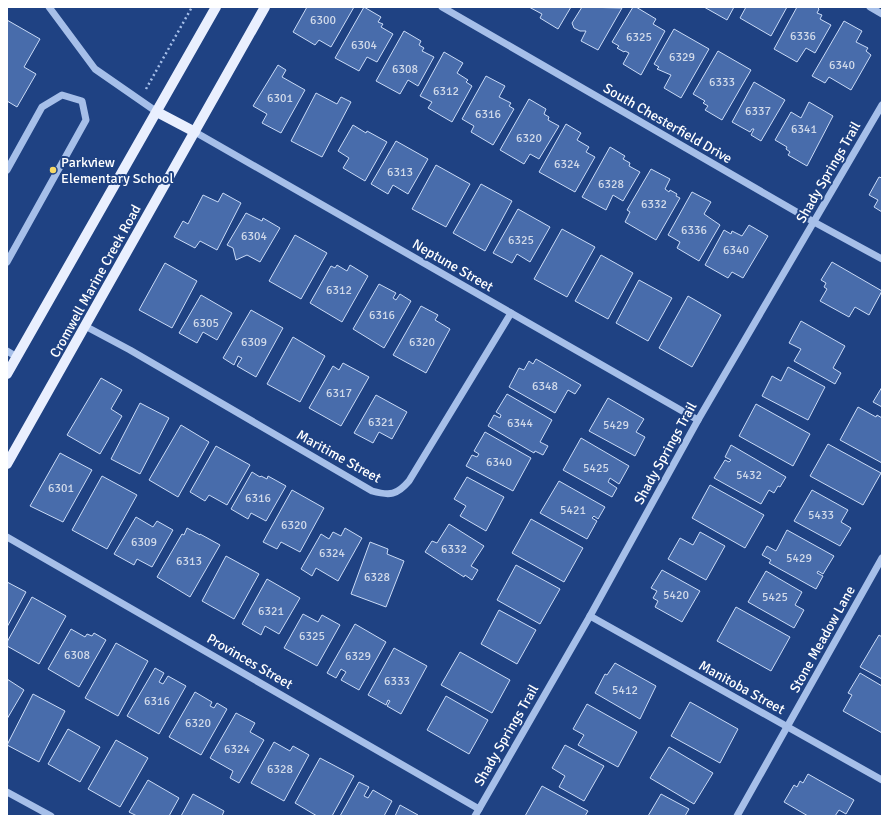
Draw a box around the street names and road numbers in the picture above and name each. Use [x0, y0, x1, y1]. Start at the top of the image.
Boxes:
street label: South Chesterfield Drive [600, 80, 735, 167]
street label: Shady Springs Trail [792, 118, 864, 226]
street label: Cromwell Marine Creek Road [46, 202, 145, 361]
street label: Neptune Street [409, 235, 496, 296]
street label: Shady Springs Trail [630, 399, 701, 507]
street label: Maritime Street [294, 426, 384, 487]
street label: Stone Meadow Lane [786, 583, 859, 696]
street label: Provinces Street [204, 630, 296, 693]
street label: Manitoba Street [696, 657, 788, 718]
street label: Shady Springs Trail [470, 681, 542, 789]

